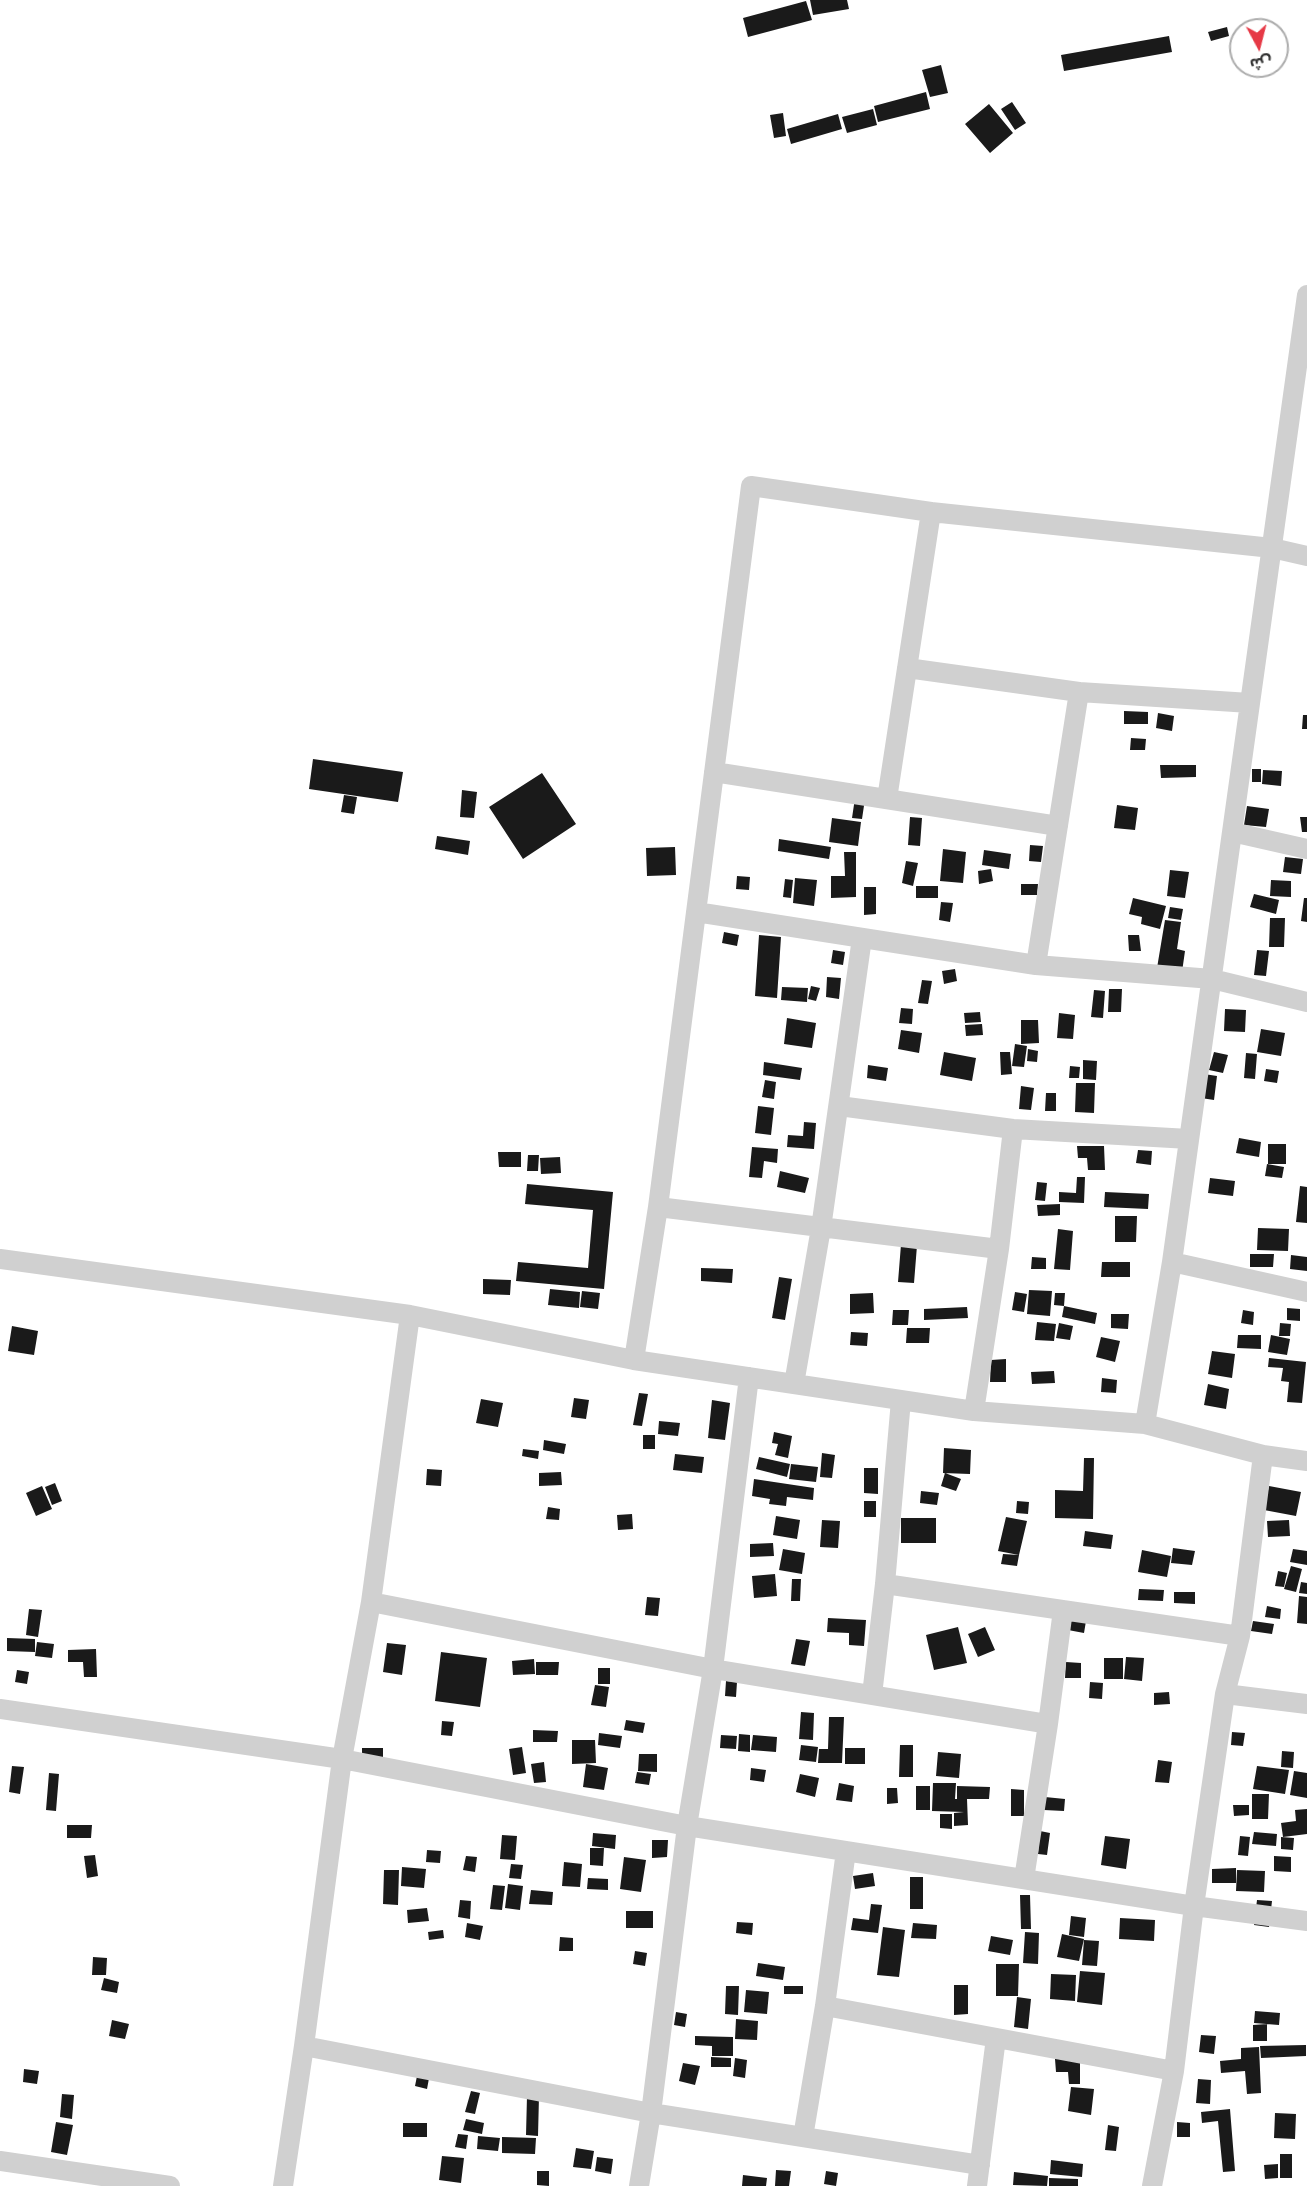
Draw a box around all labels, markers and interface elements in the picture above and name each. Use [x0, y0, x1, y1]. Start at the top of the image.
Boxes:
north arrow [1229, 18, 1289, 78]
text: ش [1249, 53, 1273, 75]

